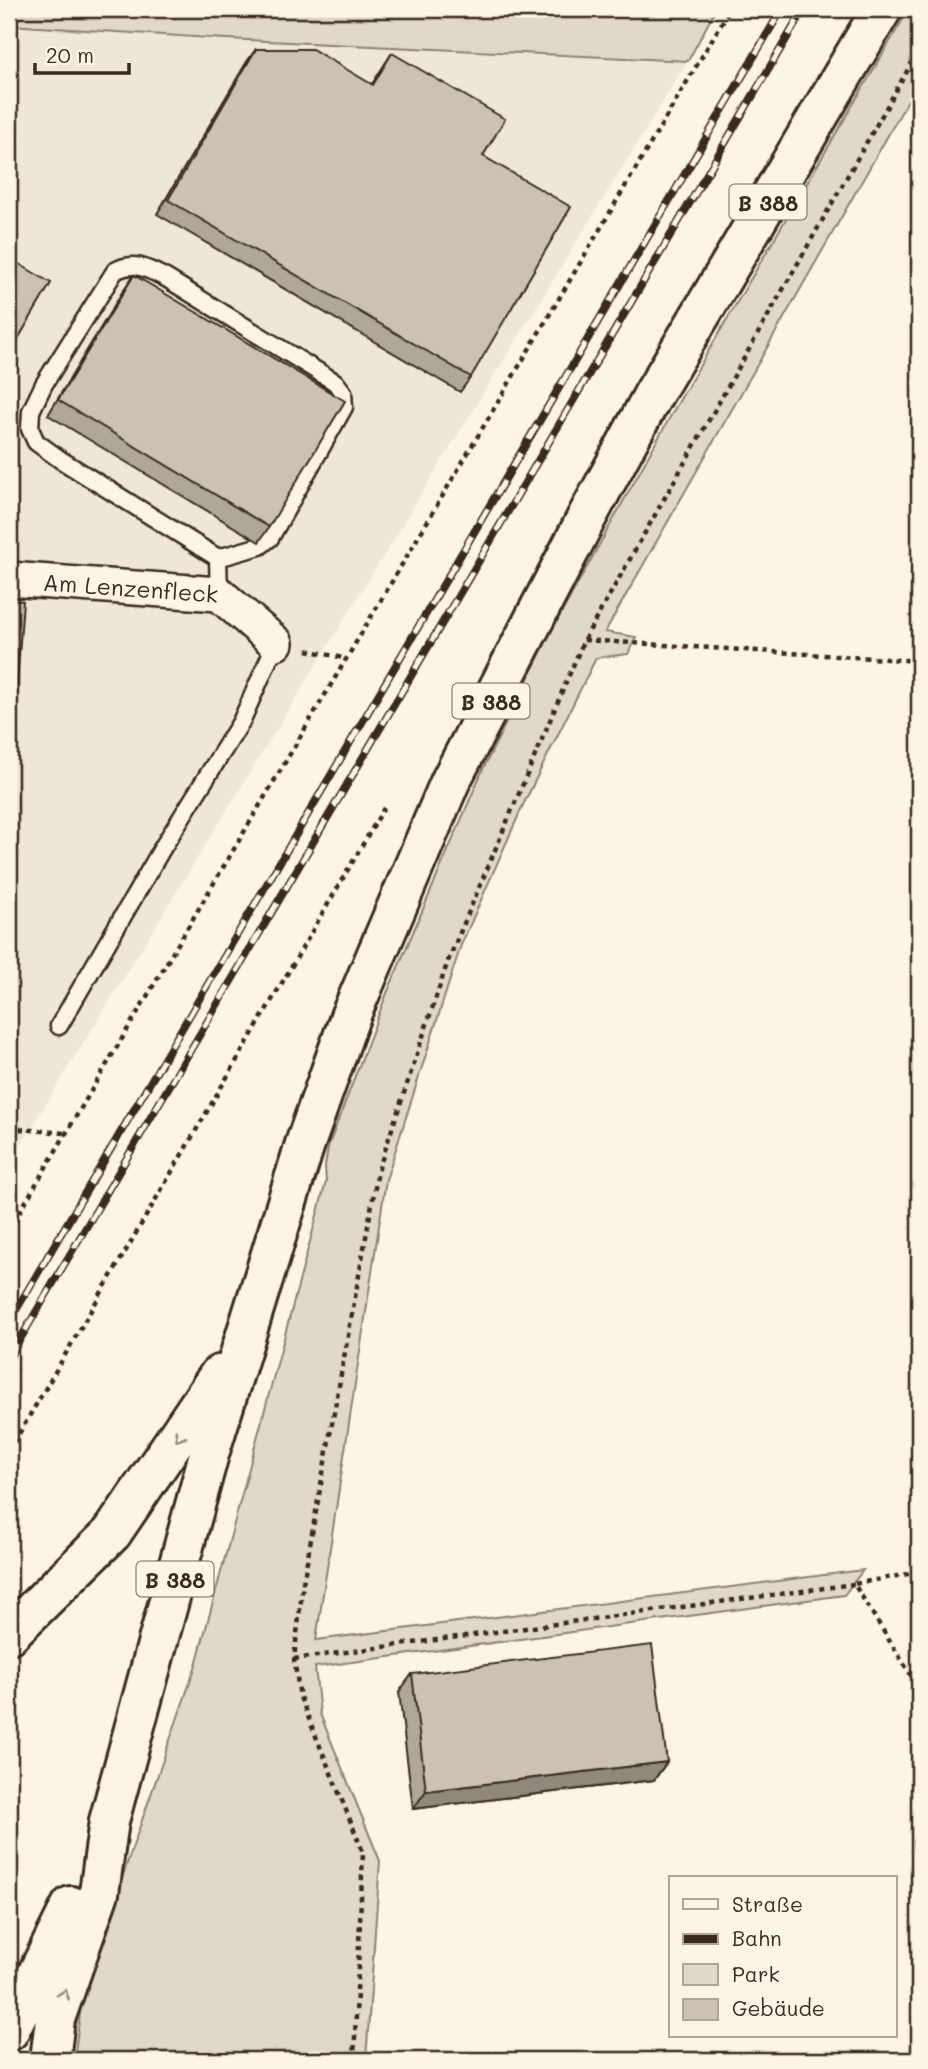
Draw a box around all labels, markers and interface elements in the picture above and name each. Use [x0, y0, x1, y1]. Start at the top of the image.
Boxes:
scale bar [35, 32, 130, 76]
text: 20 m [46, 41, 94, 68]
road number: B 388 [730, 184, 806, 220]
street label: Am Lenzenfleck [42, 566, 219, 609]
road number: B 388 [452, 684, 530, 718]
one-way arrow [174, 1429, 187, 1442]
road number: B 388 [136, 1562, 214, 1596]
legend [669, 1876, 897, 2038]
text: Straße [732, 1890, 803, 1917]
text: Bahn [732, 1924, 782, 1951]
text: Park [732, 1960, 780, 1987]
one-way arrow [56, 1988, 70, 2000]
text: Gebäude [732, 1994, 825, 2021]

